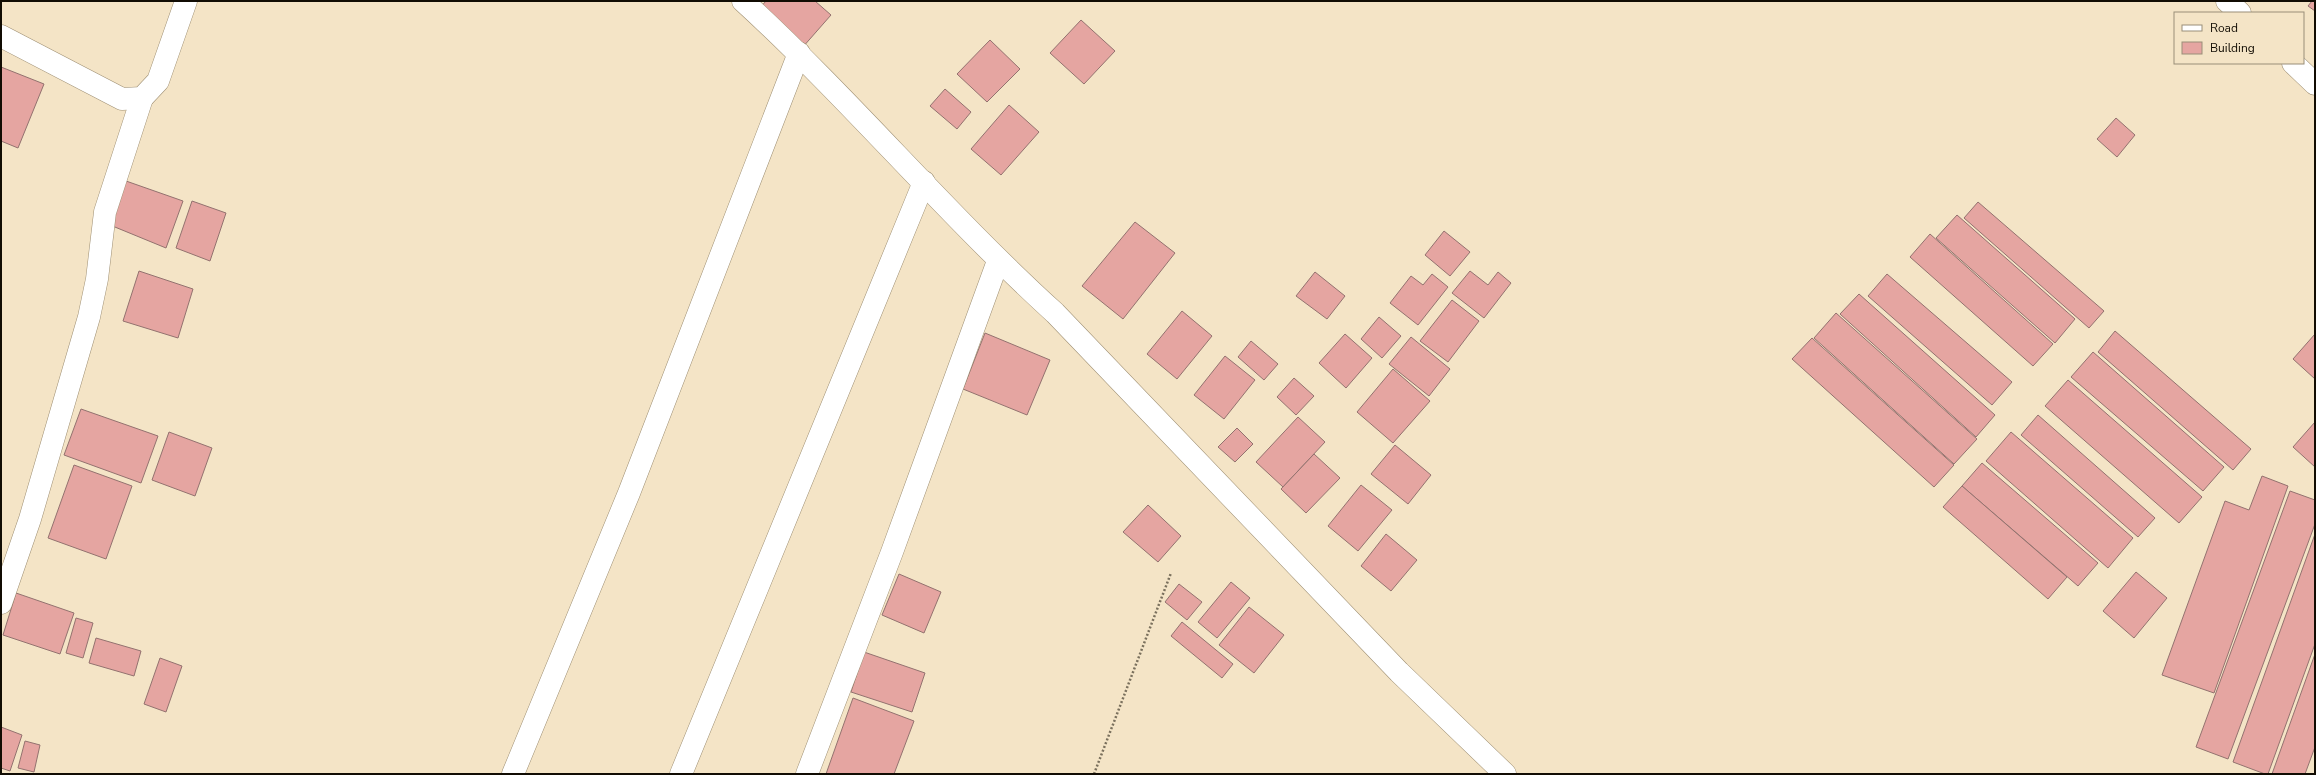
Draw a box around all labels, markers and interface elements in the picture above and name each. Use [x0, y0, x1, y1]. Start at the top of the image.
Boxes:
legend [2174, 12, 2304, 64]
text: Road [2210, 20, 2238, 36]
text: Building [2210, 40, 2255, 56]

